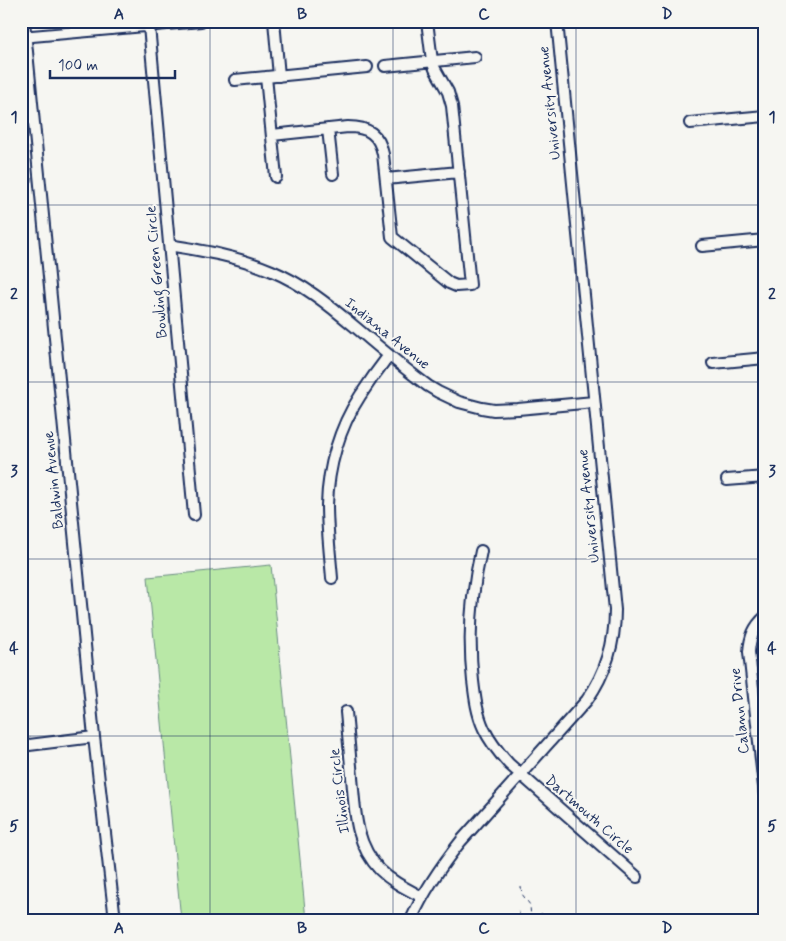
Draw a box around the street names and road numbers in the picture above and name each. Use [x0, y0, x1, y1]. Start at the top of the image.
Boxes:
street label: University Avenue [534, 45, 566, 161]
street label: Bowling Green Circle [141, 205, 174, 339]
street label: Indiana Avenue [340, 293, 434, 375]
street label: Baldwin Avenue [39, 430, 69, 530]
street label: University Avenue [573, 448, 605, 564]
street label: Calann Drive [726, 667, 754, 755]
street label: Illinois Circle [325, 747, 355, 835]
street label: Dartmouth Circle [540, 771, 638, 859]

